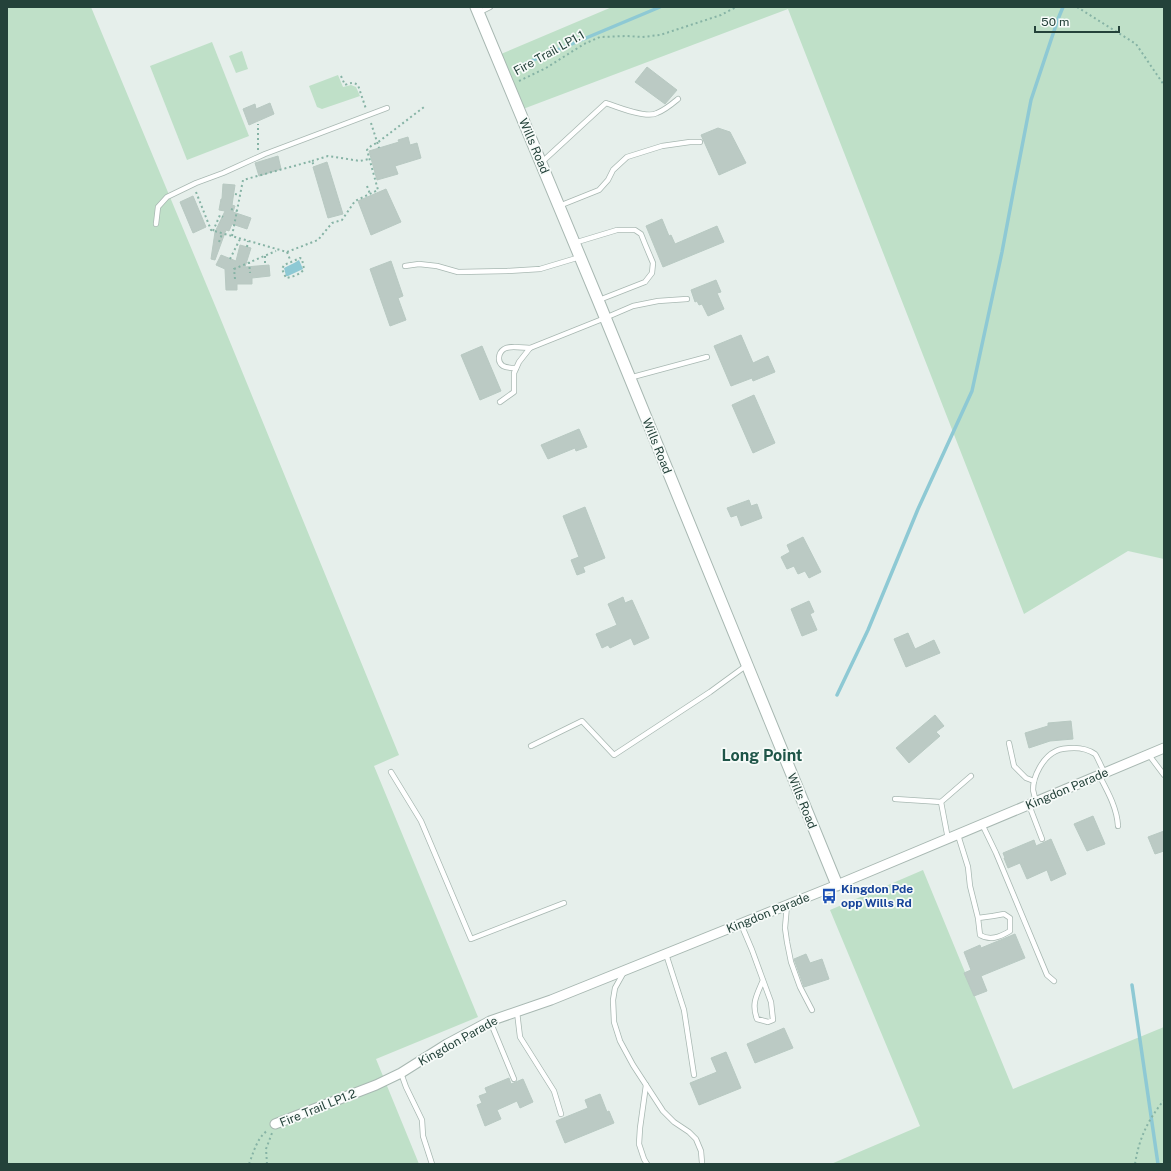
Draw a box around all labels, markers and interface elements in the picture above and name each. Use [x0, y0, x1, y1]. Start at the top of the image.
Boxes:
scale bar [1035, 8, 1119, 34]
text: 50 m [1041, 15, 1069, 29]
street label: Fire Trail LP1.1 [511, 28, 587, 78]
street label: Wills Road [516, 116, 552, 176]
street label: Wills Road [639, 416, 675, 476]
district label: Long Point [721, 746, 803, 765]
street label: Kingdon Parade [1024, 765, 1111, 813]
street label: Wills Road [784, 771, 820, 831]
place label: Kingdon Pde opp Wills Rd [841, 882, 913, 910]
bus stop icon: Kingdon Pde opp Wills Rd [820, 887, 838, 905]
street label: Kingdon Parade [724, 890, 812, 936]
street label: Kingdon Parade [416, 1013, 500, 1069]
street label: Fire Trail LP1.2 [278, 1086, 358, 1130]

